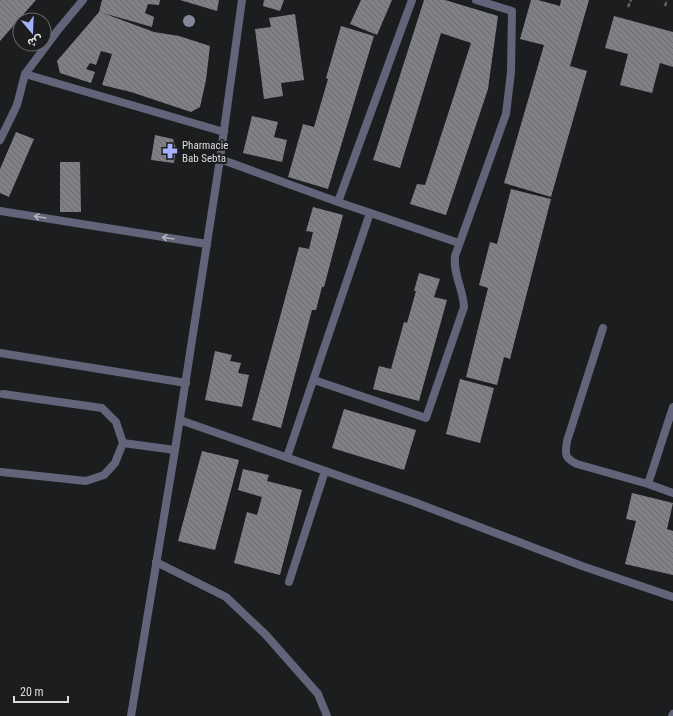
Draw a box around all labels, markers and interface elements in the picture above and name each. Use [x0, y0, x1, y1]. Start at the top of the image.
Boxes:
north arrow [12, 12, 52, 52]
text: ش [26, 32, 44, 50]
place label: Pharmacie Bab Sebta [182, 139, 228, 165]
pharmacy icon: Pharmacie Bab Sebta [161, 142, 179, 160]
one-way arrow [34, 213, 47, 221]
one-way arrow [162, 234, 175, 242]
scale bar [14, 678, 68, 704]
text: 20 m [20, 685, 44, 699]

